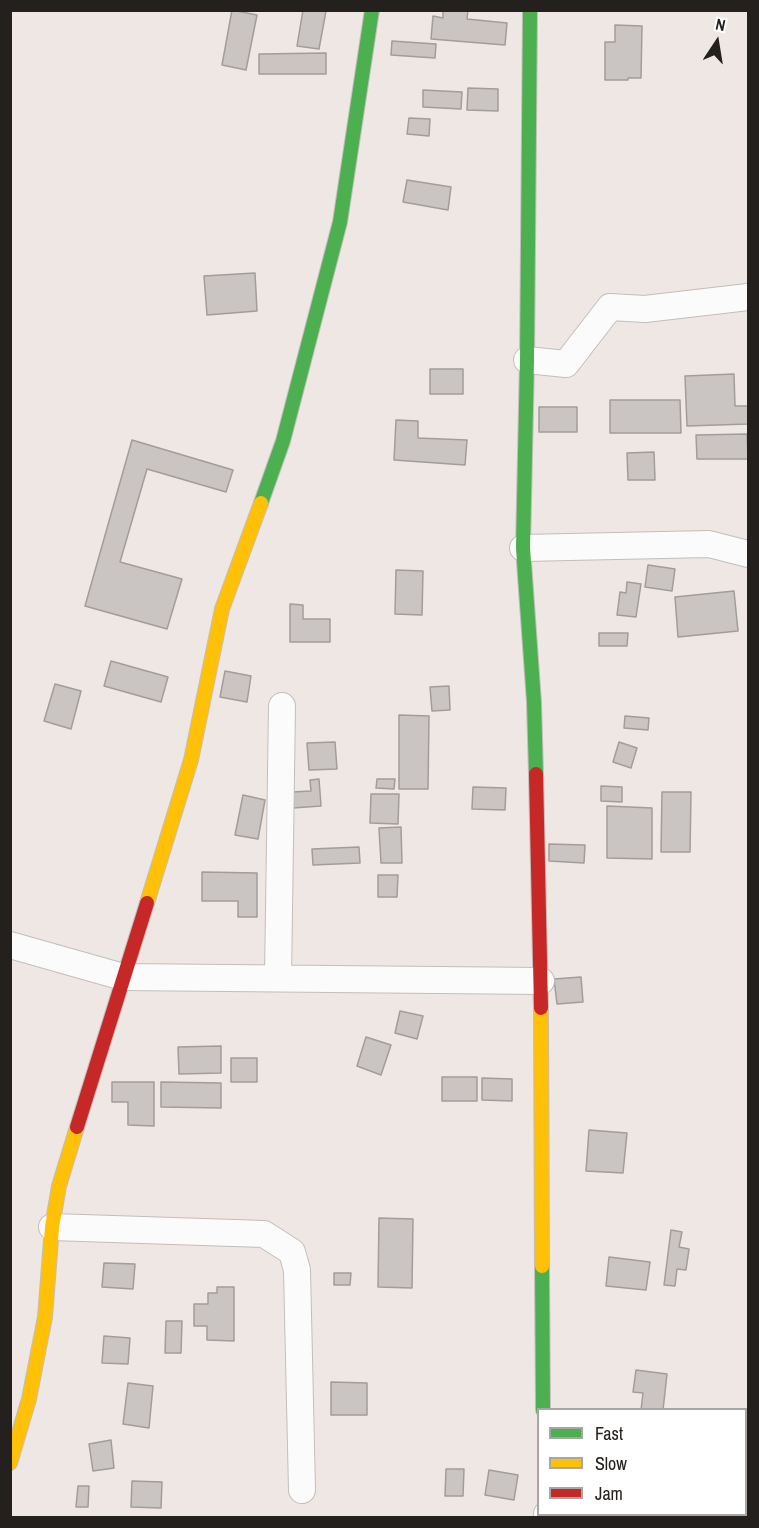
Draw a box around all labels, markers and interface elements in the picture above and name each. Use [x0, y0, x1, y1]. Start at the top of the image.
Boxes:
north arrow [687, 12, 747, 72]
text: N [714, 13, 728, 36]
legend [537, 1408, 747, 1516]
text: Fast [595, 1421, 623, 1446]
text: Slow [595, 1451, 627, 1476]
text: Jam [595, 1481, 623, 1506]

